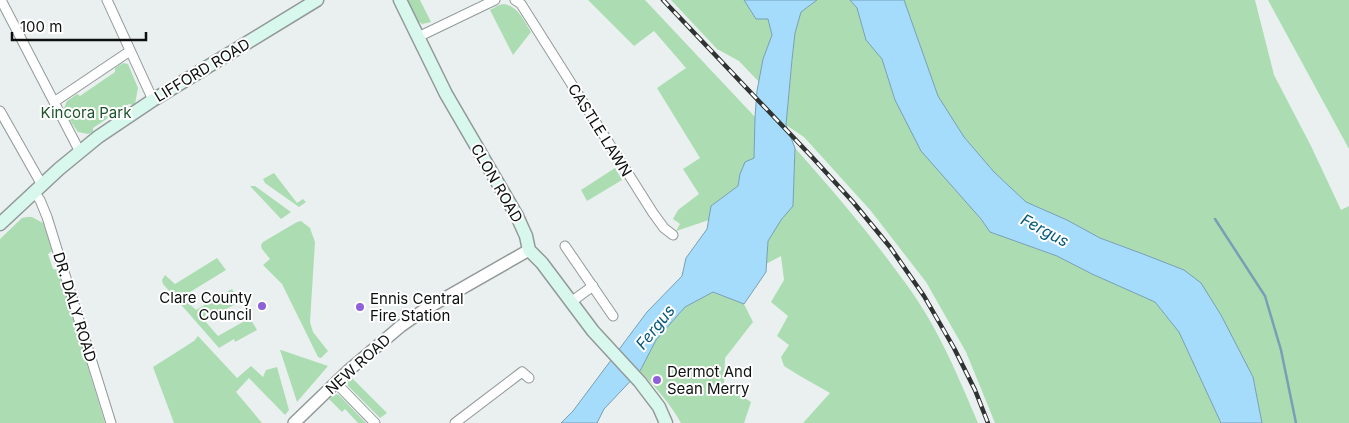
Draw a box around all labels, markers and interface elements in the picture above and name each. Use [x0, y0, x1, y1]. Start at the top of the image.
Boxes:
scale bar [12, 10, 146, 42]
text: 100 m [20, 17, 62, 36]
street label: LIFFORD ROAD [151, 34, 253, 106]
street label: CASTLE LAWN [564, 80, 636, 180]
park label: Kincora Park [41, 103, 132, 122]
street label: CLON ROAD [467, 140, 527, 226]
water label: Fergus [1018, 209, 1072, 251]
street label: DR. DALY ROAD [49, 250, 101, 364]
place label: Clare County Council [159, 288, 253, 324]
place label: Ennis Central Fire Station [370, 289, 464, 325]
marker: Clare County Council [256, 300, 268, 312]
marker: Ennis Central Fire Station [354, 301, 366, 313]
water label: Fergus [631, 301, 679, 353]
street label: NEW ROAD [322, 330, 394, 398]
place label: Dermot And Sean Merry [667, 362, 752, 398]
marker: Dermot And Sean Merry [651, 374, 663, 386]

